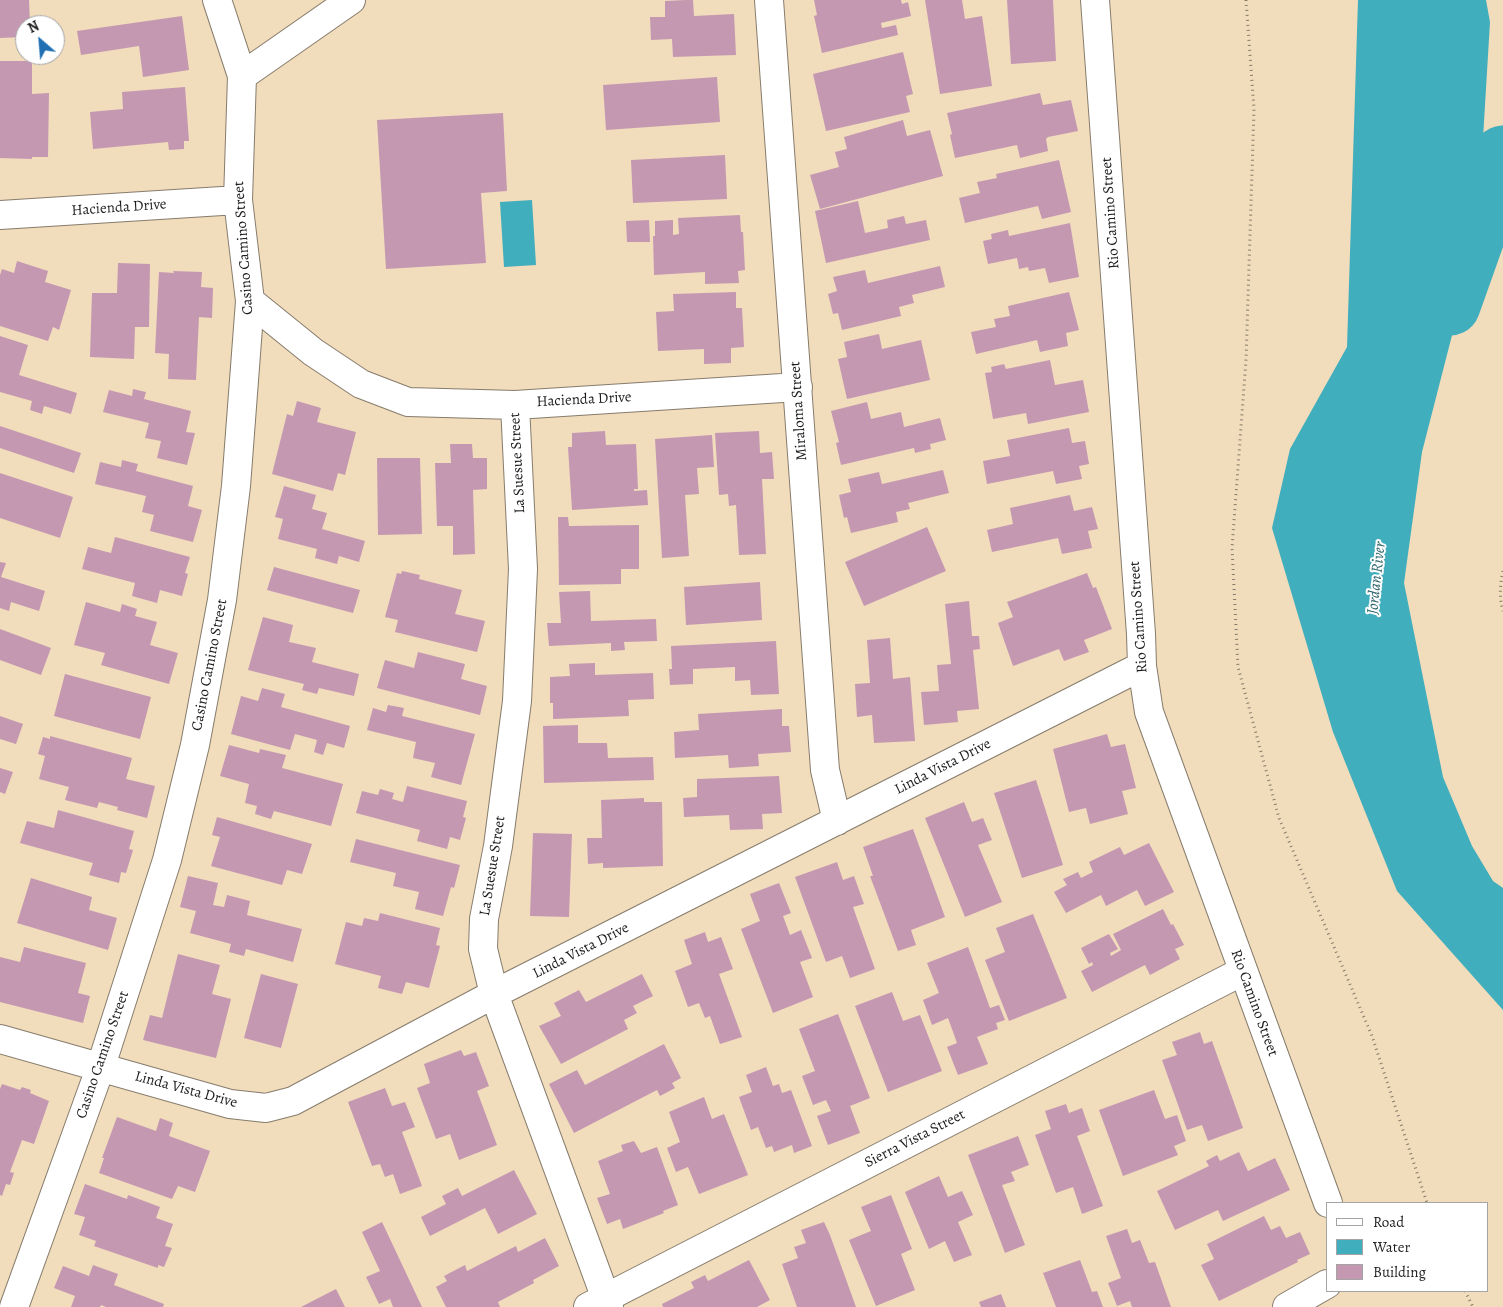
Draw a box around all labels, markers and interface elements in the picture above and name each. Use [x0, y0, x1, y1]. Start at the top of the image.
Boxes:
north arrow [15, 15, 65, 65]
text: N [25, 16, 42, 38]
street label: Rio Camino Street [1098, 156, 1124, 270]
street label: Casino Camino Street [230, 181, 258, 315]
street label: Hacienda Drive [71, 196, 167, 220]
street label: Miraloma Street [787, 361, 811, 461]
street label: Hacienda Drive [536, 389, 632, 411]
street label: La Suesue Street [506, 412, 530, 514]
water label: Jordan River [1364, 541, 1390, 615]
street label: Rio Camino Street [1126, 560, 1152, 674]
street label: Casino Camino Street [188, 598, 232, 732]
street label: Linda Vista Drive [892, 735, 994, 799]
street label: La Suesue Street [476, 815, 510, 917]
street label: Linda Vista Drive [530, 919, 632, 983]
street label: Rio Camino Street [1226, 947, 1282, 1059]
street label: Casino Camino Street [73, 989, 133, 1121]
street label: Linda Vista Drive [133, 1068, 239, 1112]
street label: Sierra Vista Street [862, 1106, 968, 1172]
legend [1326, 1202, 1488, 1292]
text: Road [1373, 1212, 1404, 1232]
text: Water [1373, 1237, 1410, 1257]
text: Building [1373, 1262, 1426, 1282]

